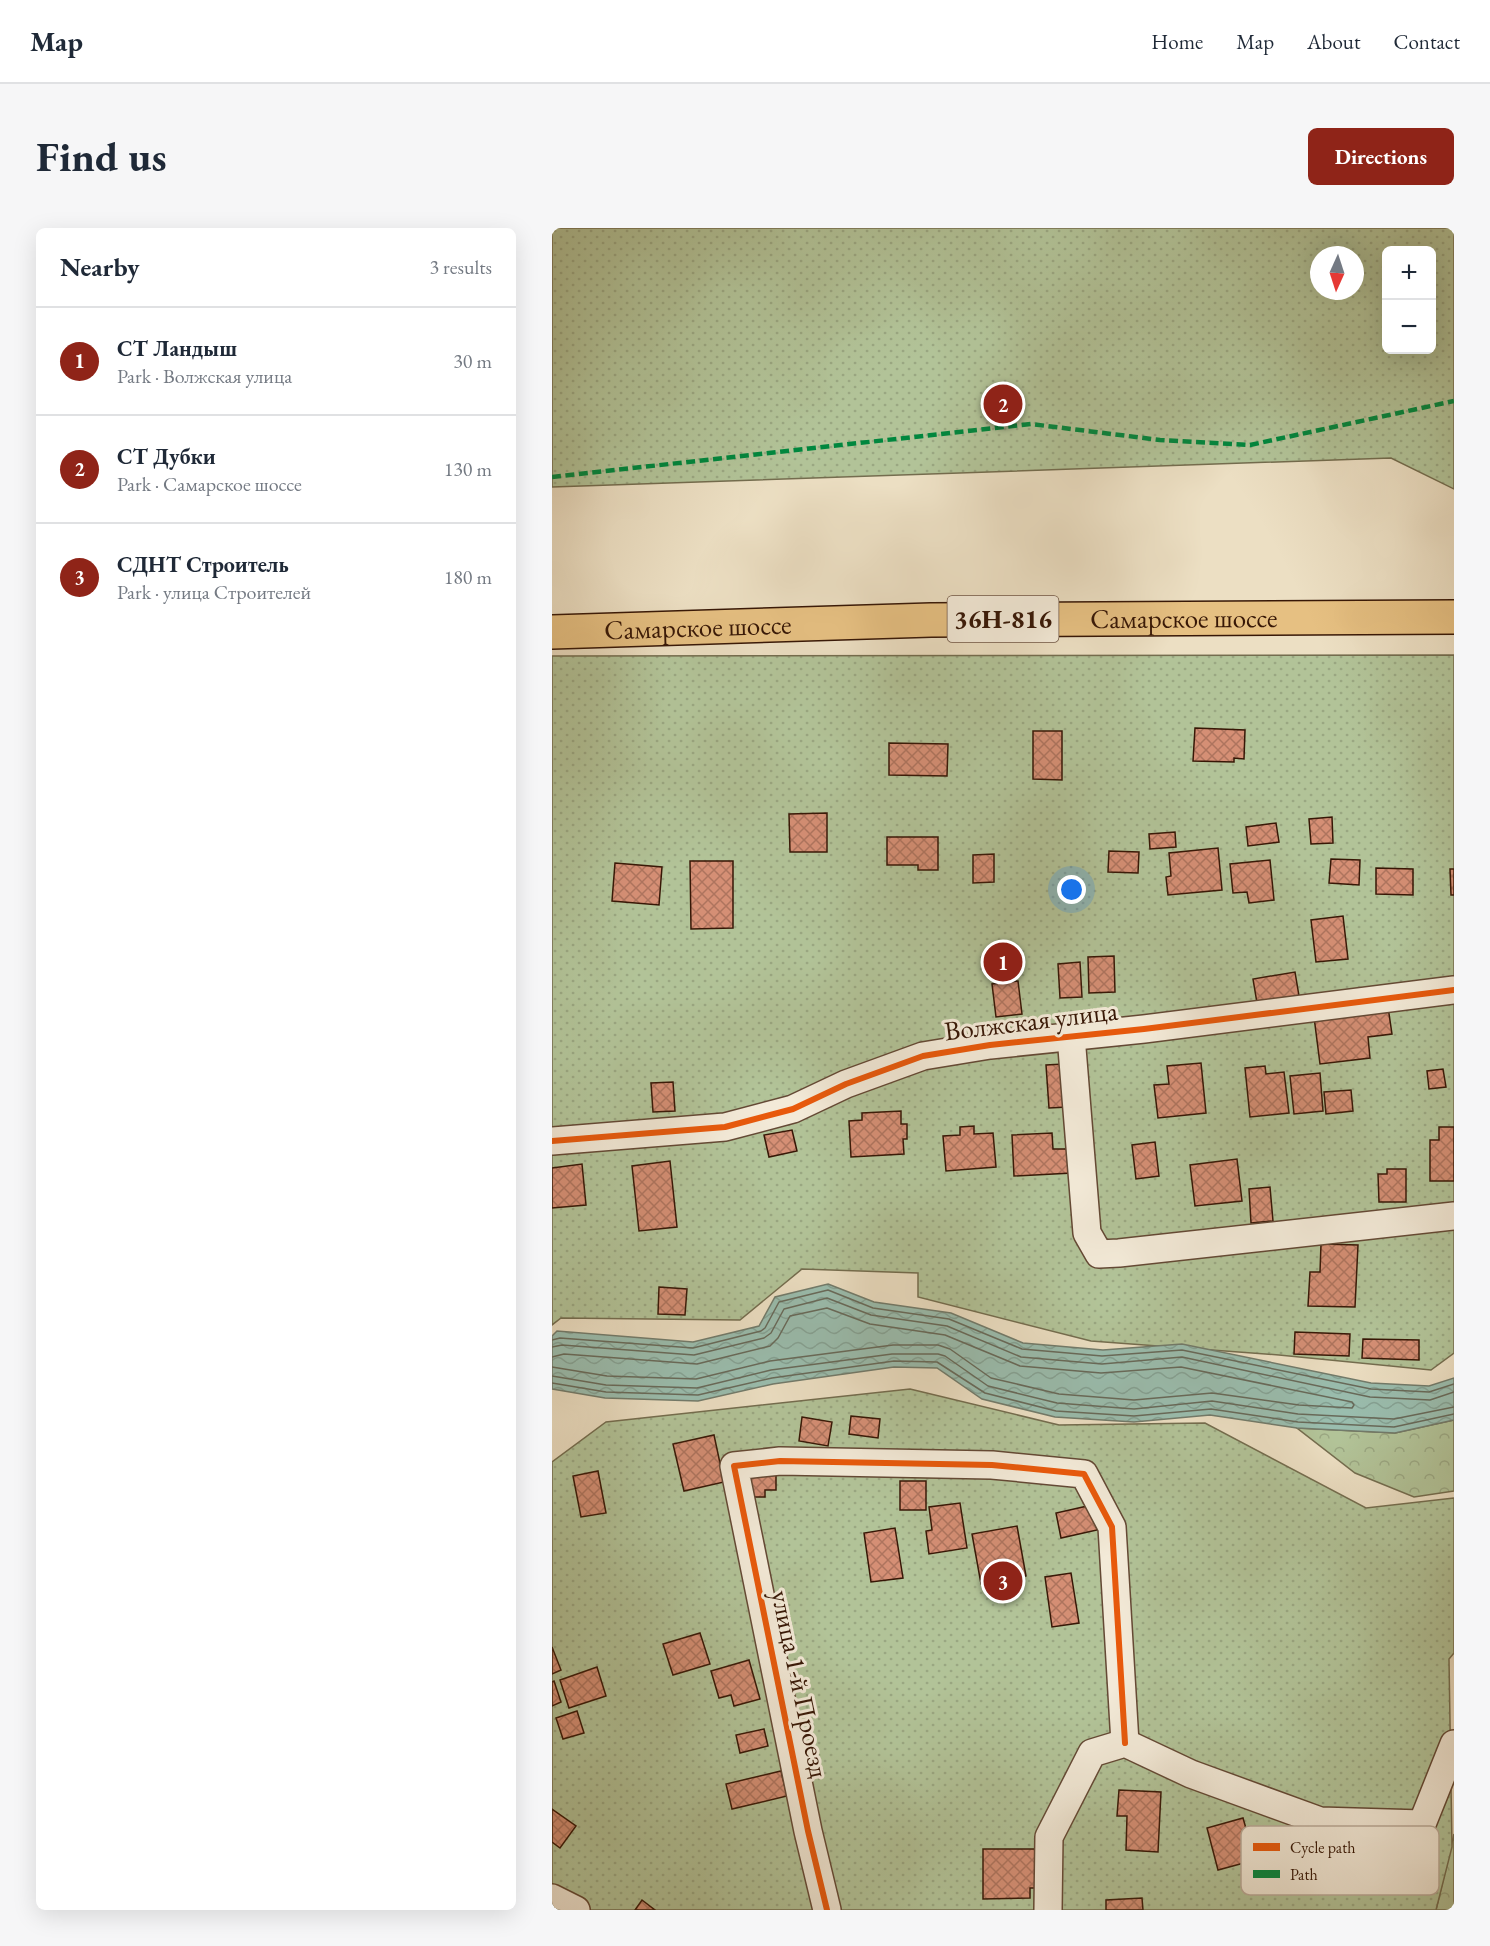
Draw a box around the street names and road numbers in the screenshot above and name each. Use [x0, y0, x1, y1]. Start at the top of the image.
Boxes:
road number: 36Н-816 [948, 596, 1058, 642]
street label: Самарское шоссе [1090, 600, 1278, 636]
street label: Самарское шоссе [604, 606, 792, 647]
street label: Волжская улица [942, 992, 1120, 1048]
street label: улица 1-й Проезд [764, 1587, 837, 1781]

